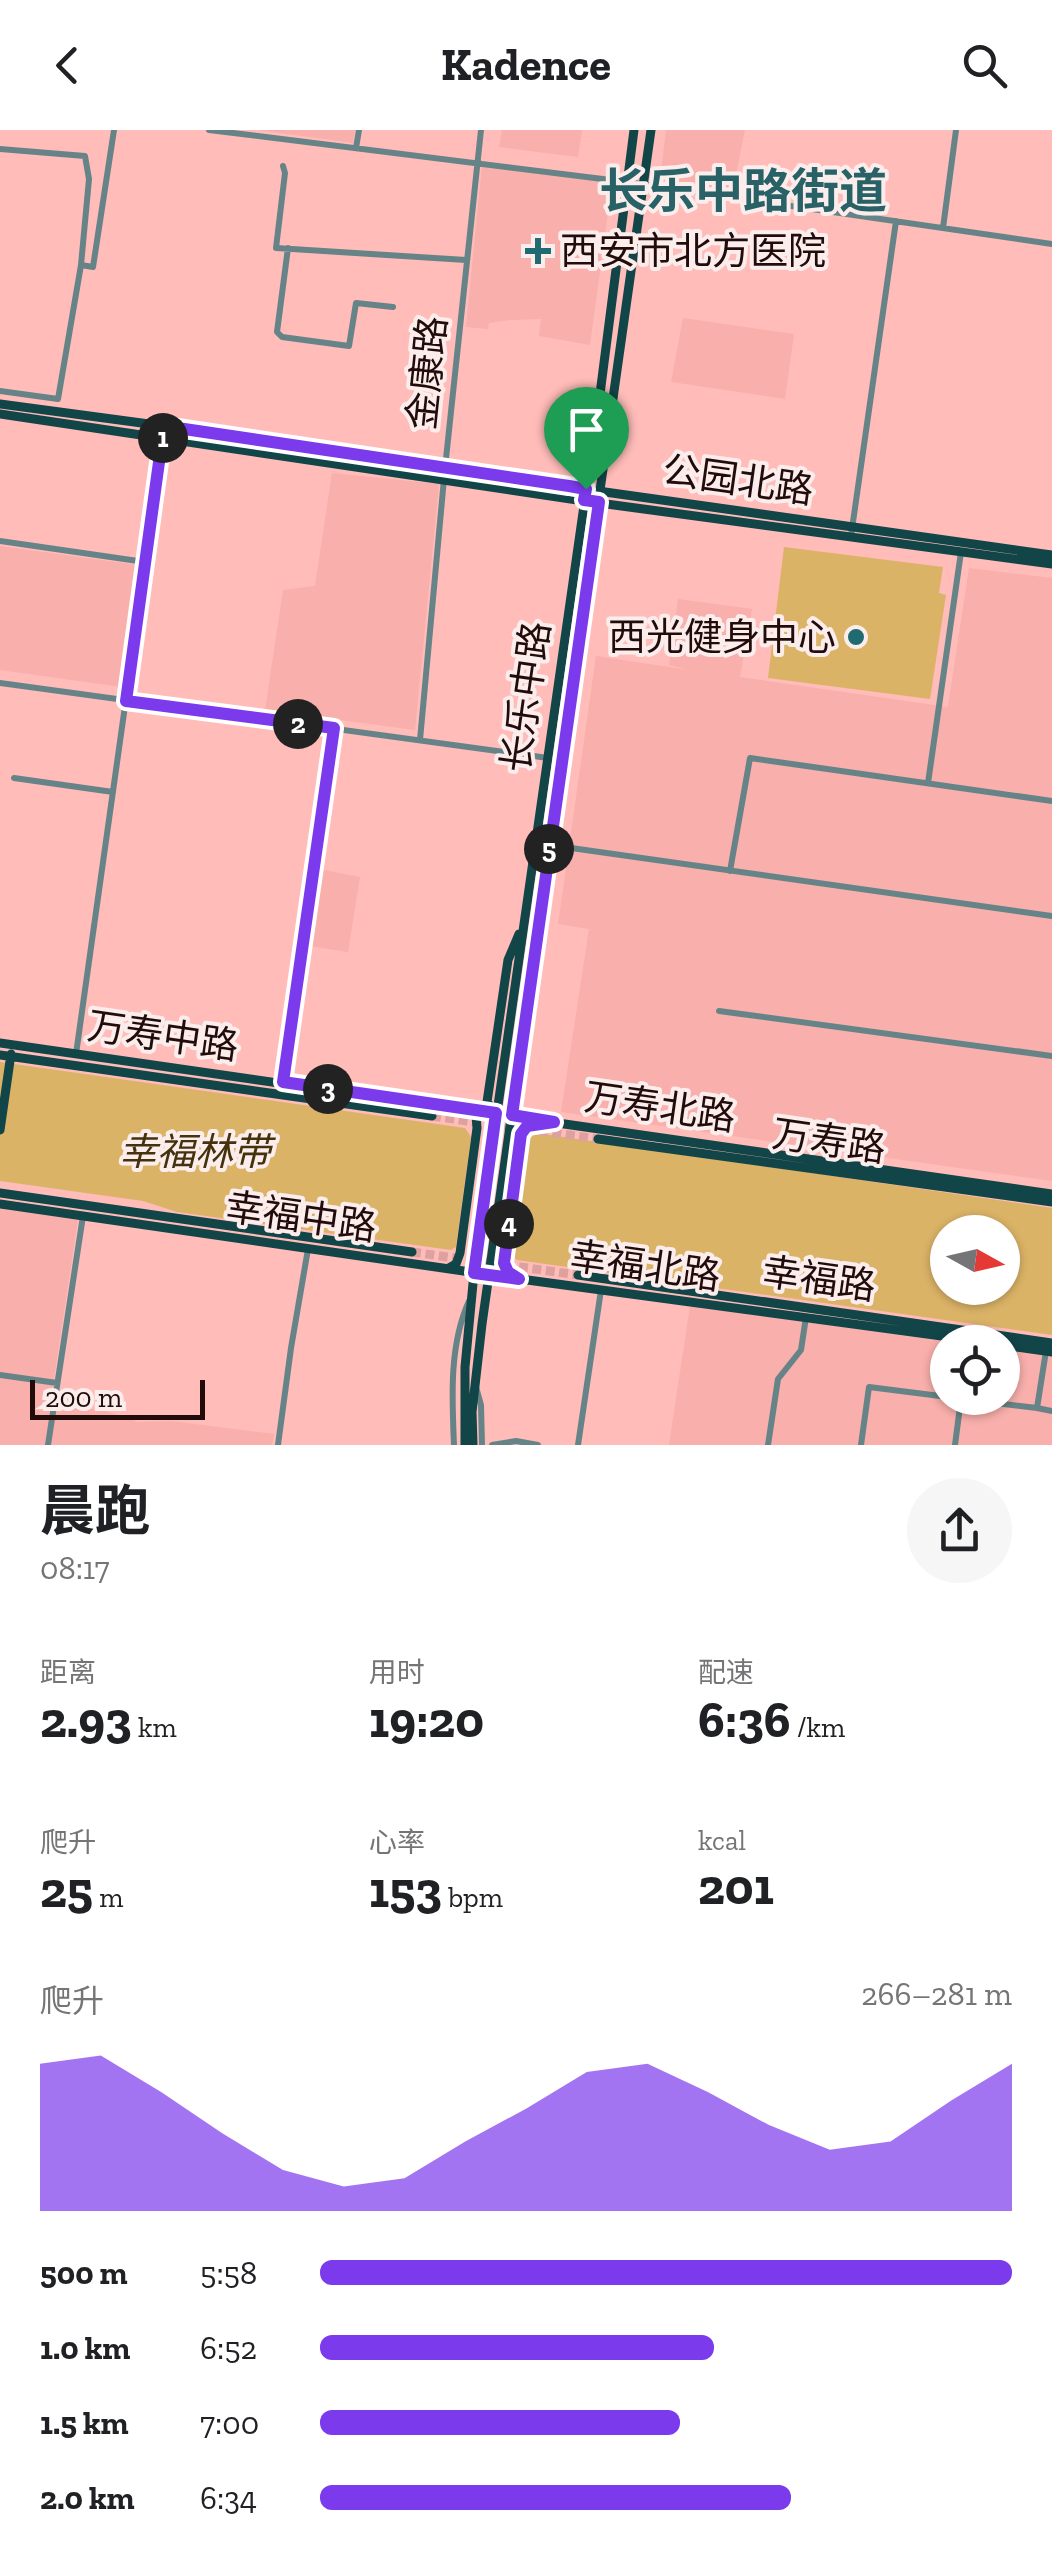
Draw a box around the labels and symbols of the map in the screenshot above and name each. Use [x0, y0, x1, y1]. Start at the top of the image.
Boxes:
district label: 长乐中路街道 [599, 163, 887, 220]
place label: 西安市北方医院 [560, 228, 826, 274]
marker: 西安市北方医院 [525, 238, 551, 264]
street label: 金康路 [398, 314, 456, 432]
pin [544, 387, 629, 490]
pin: 1 [138, 413, 188, 463]
street label: 公园北路 [660, 447, 816, 513]
place label: 西光健身中心 [608, 614, 836, 660]
street label: 长乐中路 [493, 619, 559, 775]
marker: 西光健身中心 [845, 626, 867, 648]
pin: 2 [273, 699, 323, 749]
pin: 5 [524, 824, 574, 874]
street label: 万寿中路 [85, 1003, 241, 1069]
pin: 3 [303, 1064, 353, 1114]
street label: 万寿北路 [582, 1074, 738, 1140]
street label: 万寿路 [769, 1110, 889, 1172]
park label: 幸福林带 [119, 1129, 276, 1175]
street label: 幸福中路 [223, 1184, 379, 1250]
pin: 4 [484, 1199, 534, 1249]
north arrow [930, 1215, 1020, 1305]
street label: 幸福北路 [567, 1233, 723, 1299]
street label: 幸福路 [759, 1248, 879, 1310]
scale bar [30, 1375, 205, 1420]

